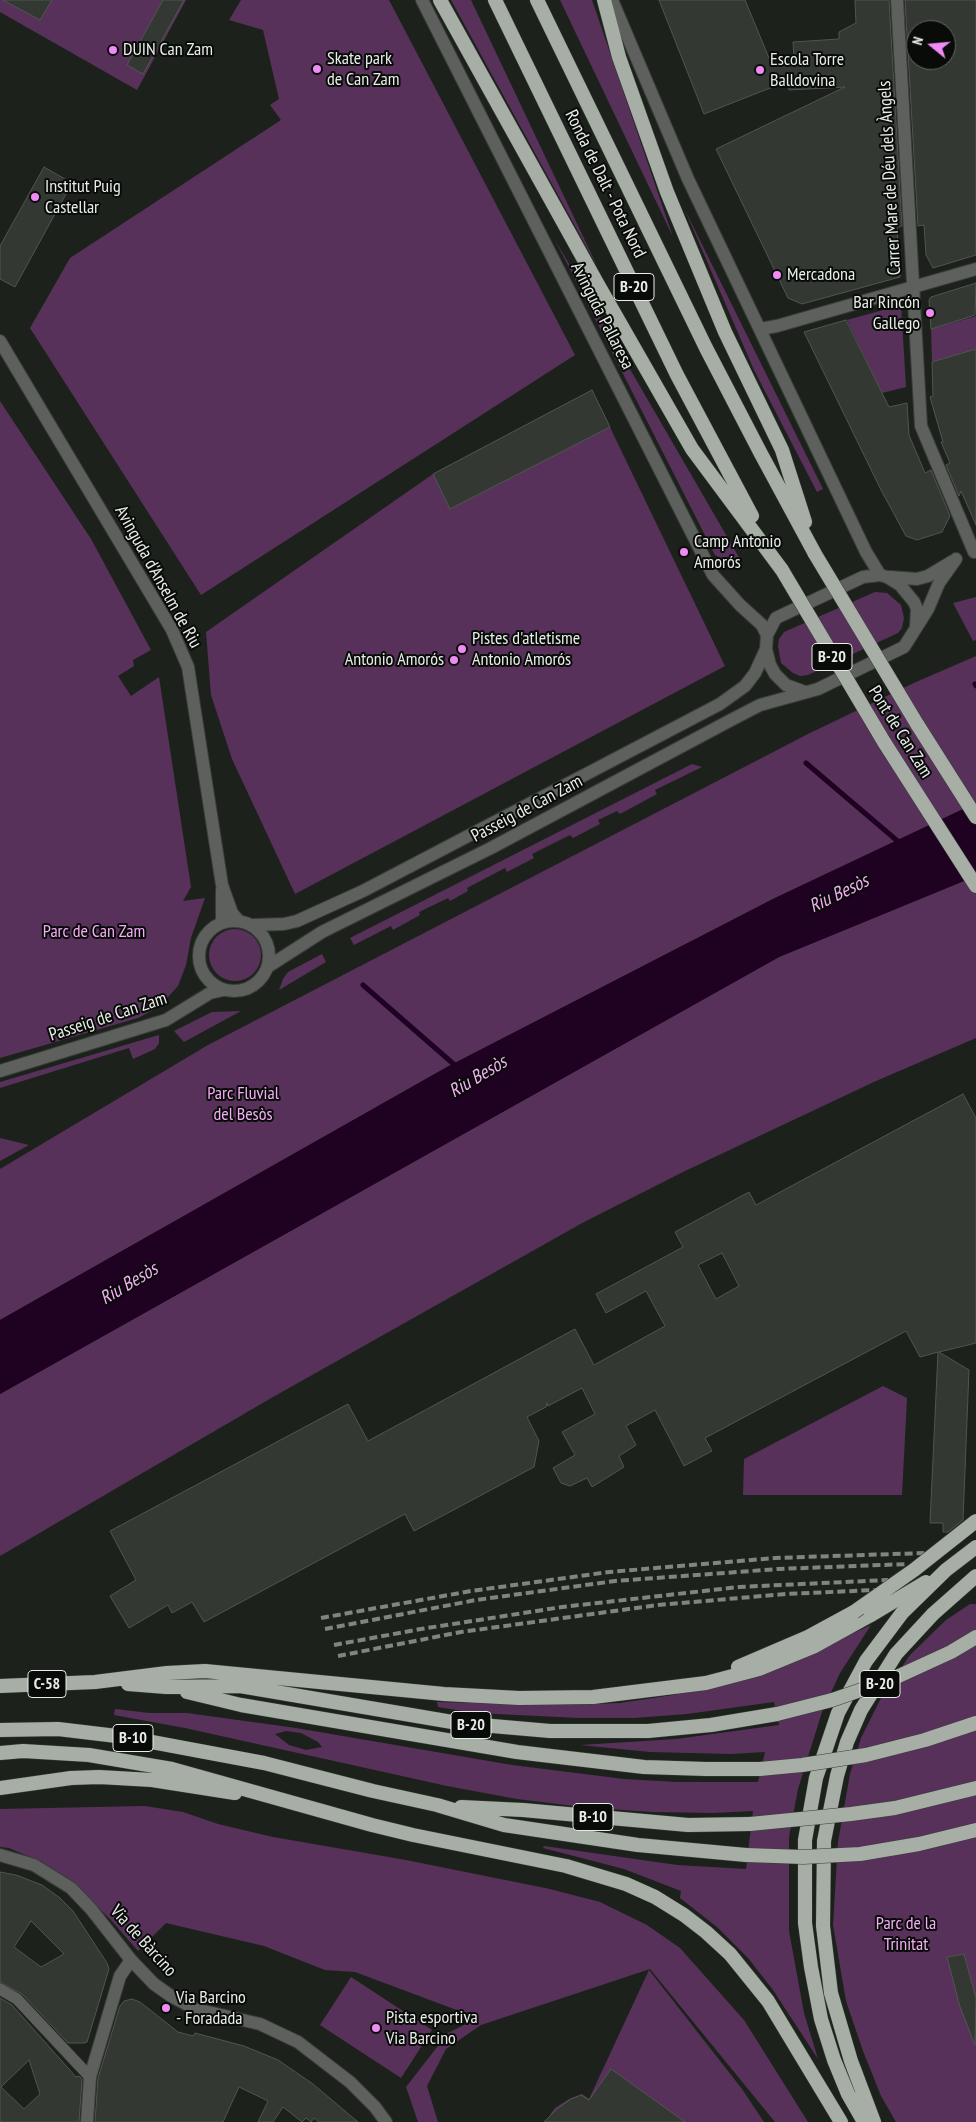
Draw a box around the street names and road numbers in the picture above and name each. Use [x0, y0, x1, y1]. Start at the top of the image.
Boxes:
street label: Carrer Mare de Déu dels Àngels [874, 80, 906, 276]
street label: Ronda de Dalt - Pota Nord [560, 107, 650, 261]
street label: Avinguda Pallaresa [566, 259, 638, 373]
road number: B-20 [614, 274, 654, 300]
street label: Avinguda d'Anselm de Riu [110, 502, 206, 652]
road number: B-20 [812, 644, 852, 670]
street label: Pont de Can Zam [863, 682, 937, 782]
street label: Passeig de Can Zam [468, 771, 586, 847]
street label: Passeig de Can Zam [46, 988, 170, 1046]
road number: C-58 [28, 1670, 66, 1698]
road number: B-20 [860, 1670, 900, 1698]
road number: B-20 [451, 1712, 491, 1738]
road number: B-10 [113, 1725, 153, 1752]
road number: B-10 [573, 1804, 613, 1830]
street label: Via de Bàrcino [105, 1901, 181, 1981]

